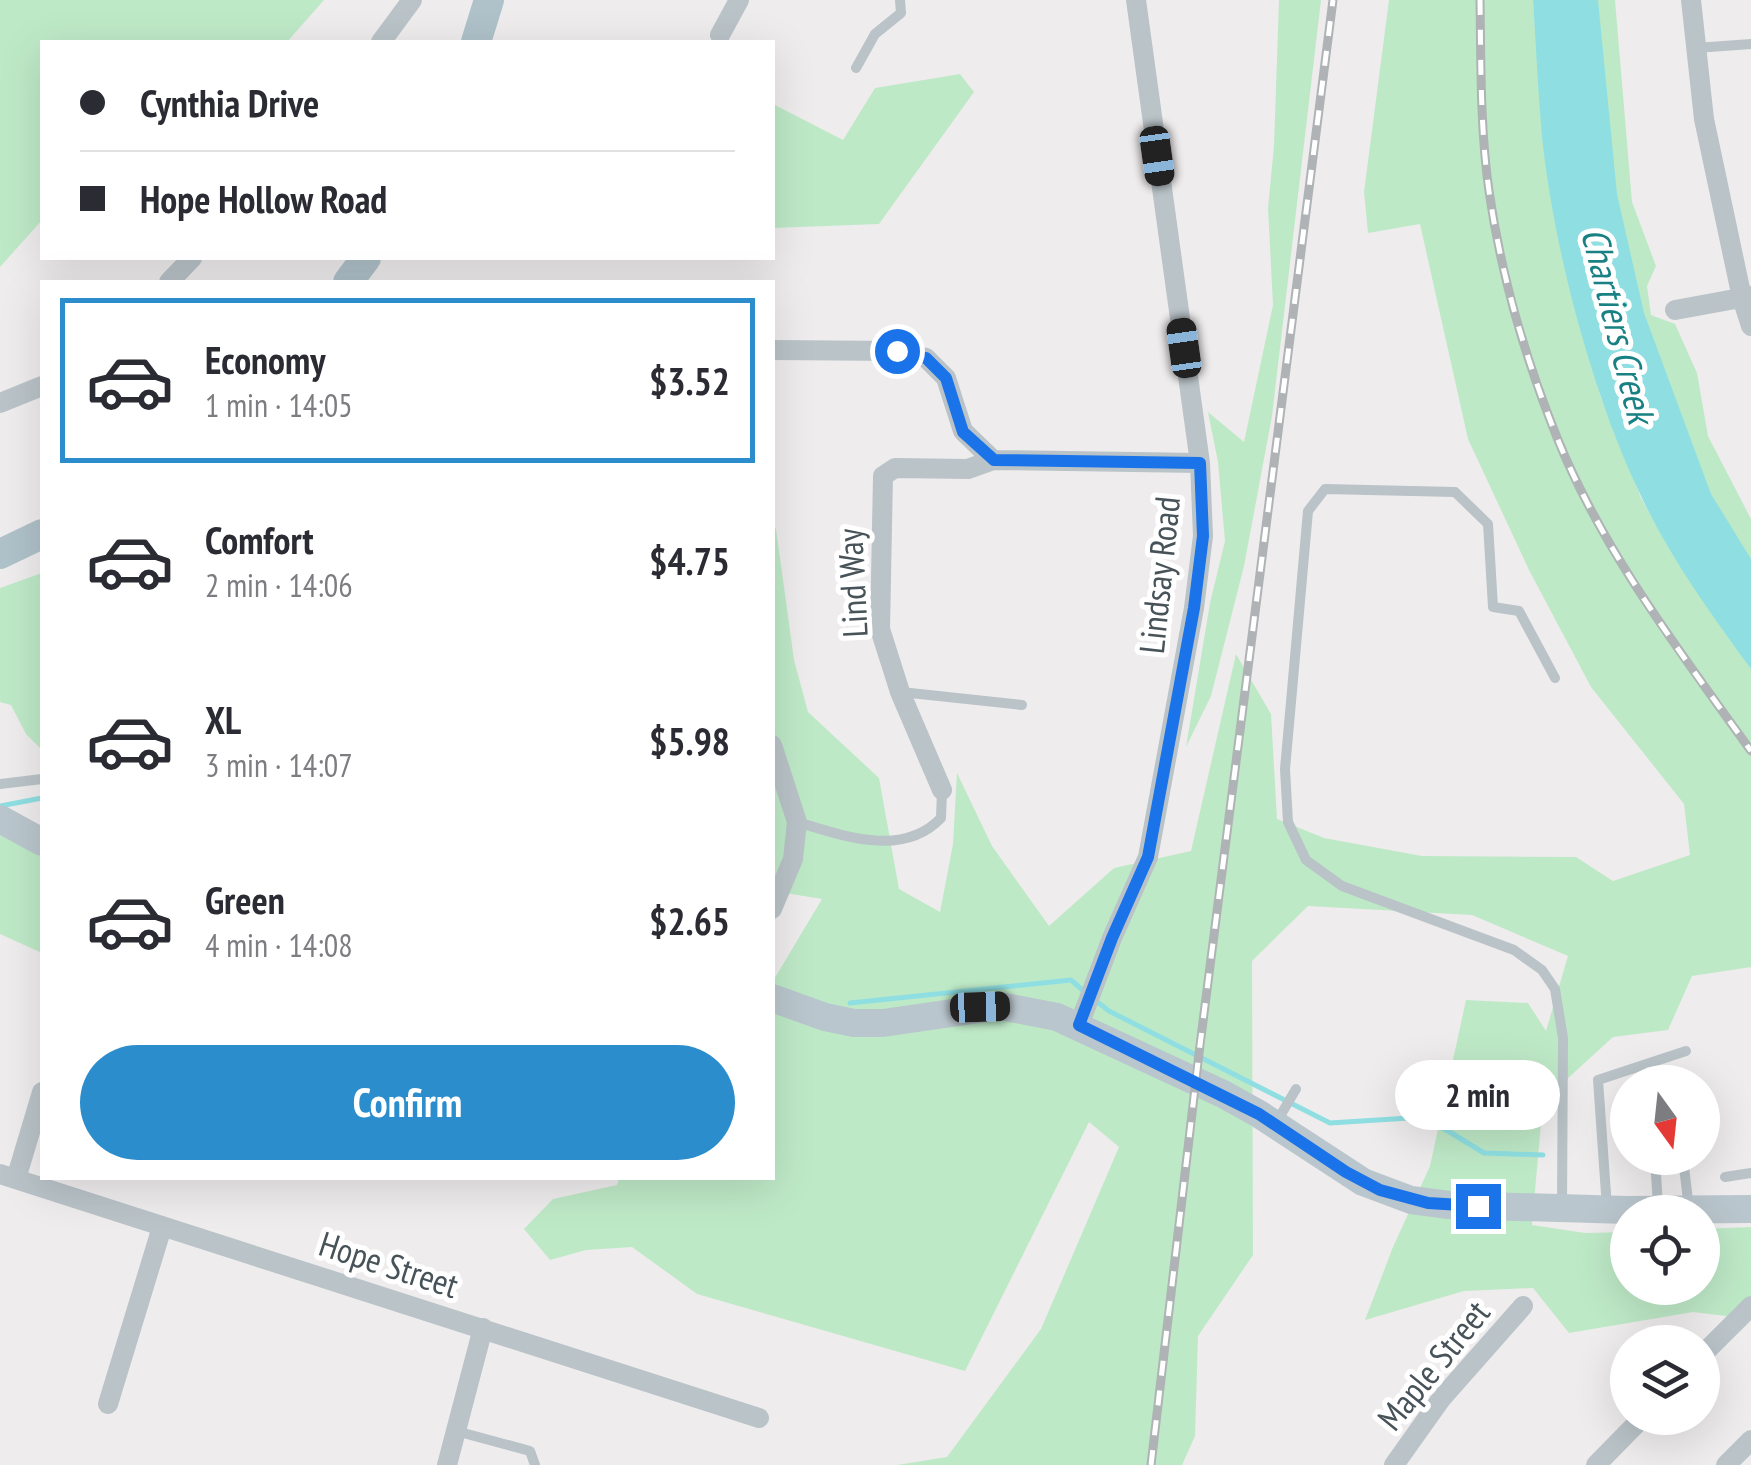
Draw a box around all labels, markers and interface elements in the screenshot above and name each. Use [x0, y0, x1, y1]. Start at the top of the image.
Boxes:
text: Cynthia Drive [140, 78, 319, 127]
car [1138, 124, 1176, 188]
text: Hope Hollow Road [140, 174, 387, 223]
water label: Chartiers Creek [1571, 222, 1668, 432]
car [1165, 316, 1203, 380]
route start [875, 329, 920, 374]
text: Economy [205, 335, 325, 384]
icon: car [85, 336, 175, 426]
text: $3.52 [649, 356, 730, 405]
text: 1 min · 14:05 [205, 384, 353, 426]
street label: Lindsay Road [1128, 494, 1190, 656]
text: Comfort [205, 515, 314, 564]
icon: car [85, 516, 175, 606]
street label: Lind Way [826, 527, 878, 639]
text: $4.75 [649, 536, 730, 585]
text: 2 min · 14:06 [205, 564, 353, 606]
text: XL [205, 695, 241, 744]
icon: car [85, 696, 175, 786]
text: $5.98 [649, 716, 730, 765]
text: 3 min · 14:07 [205, 744, 353, 786]
text: Green [205, 875, 285, 924]
icon: car [85, 876, 175, 966]
text: $2.65 [649, 896, 730, 945]
text: 4 min · 14:08 [205, 924, 353, 966]
car [949, 991, 1011, 1023]
button: Confirm [80, 1045, 735, 1160]
callout: 2 min [1396, 1061, 1560, 1131]
north arrow [1610, 1065, 1720, 1175]
map controls [1610, 1065, 1720, 1435]
text: 2 min [1445, 1074, 1510, 1116]
route end [1456, 1184, 1501, 1229]
button: locate [1610, 1195, 1720, 1305]
street label: Hope Street [314, 1220, 465, 1308]
street label: Maple Street [1367, 1290, 1500, 1439]
button: layers [1610, 1325, 1720, 1435]

